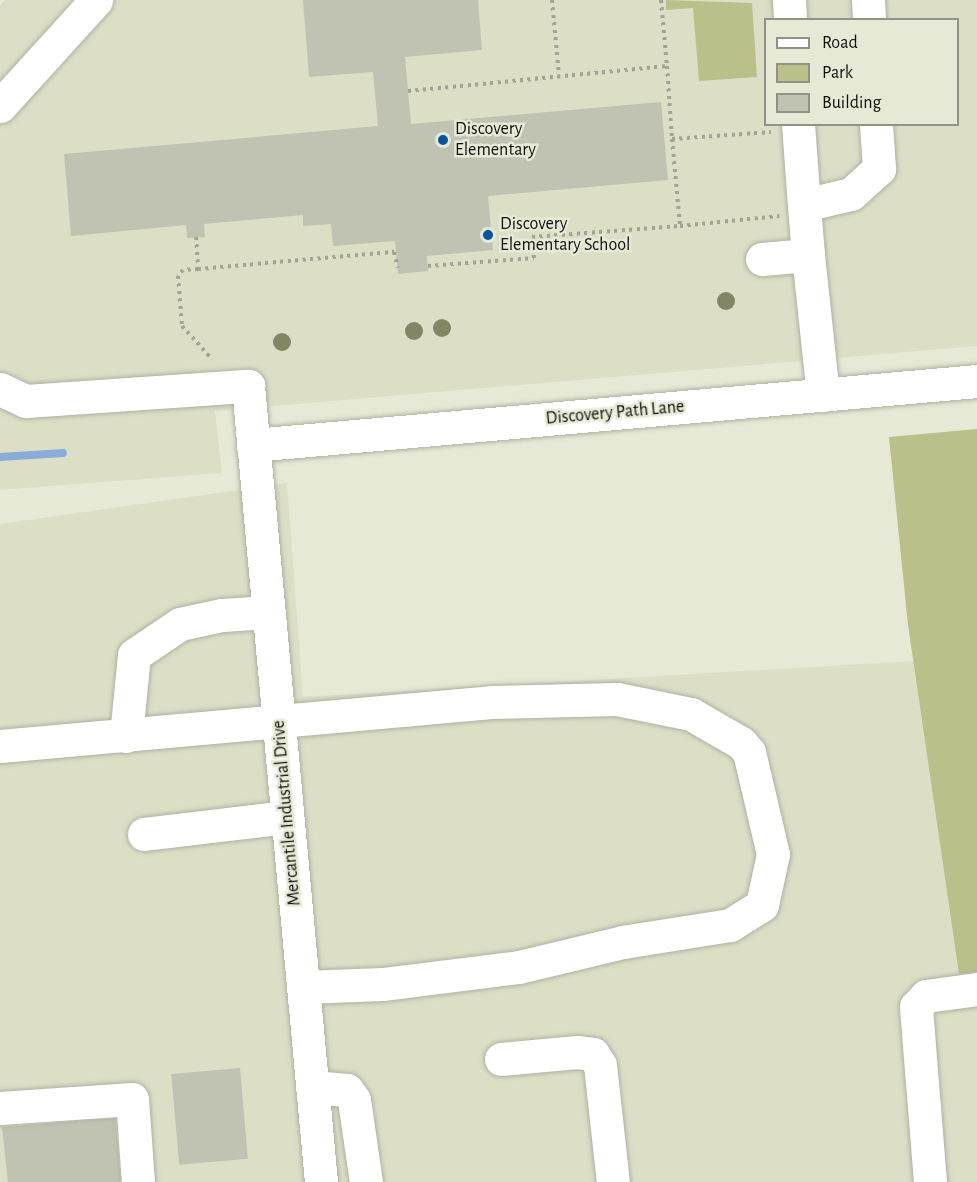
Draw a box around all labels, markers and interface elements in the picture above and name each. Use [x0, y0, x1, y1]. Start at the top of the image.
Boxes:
legend [764, 18, 959, 126]
text: Road [822, 34, 858, 52]
text: Park [822, 64, 853, 82]
text: Building [822, 94, 881, 112]
place label: Discovery Elementary [455, 119, 536, 162]
marker: Discovery Elementary [436, 133, 450, 147]
place label: Discovery Elementary School [500, 214, 630, 256]
marker: Discovery Elementary School [481, 228, 495, 242]
street label: Discovery Path Lane [545, 396, 685, 430]
street label: Mercantile Industrial Drive [268, 719, 306, 907]

